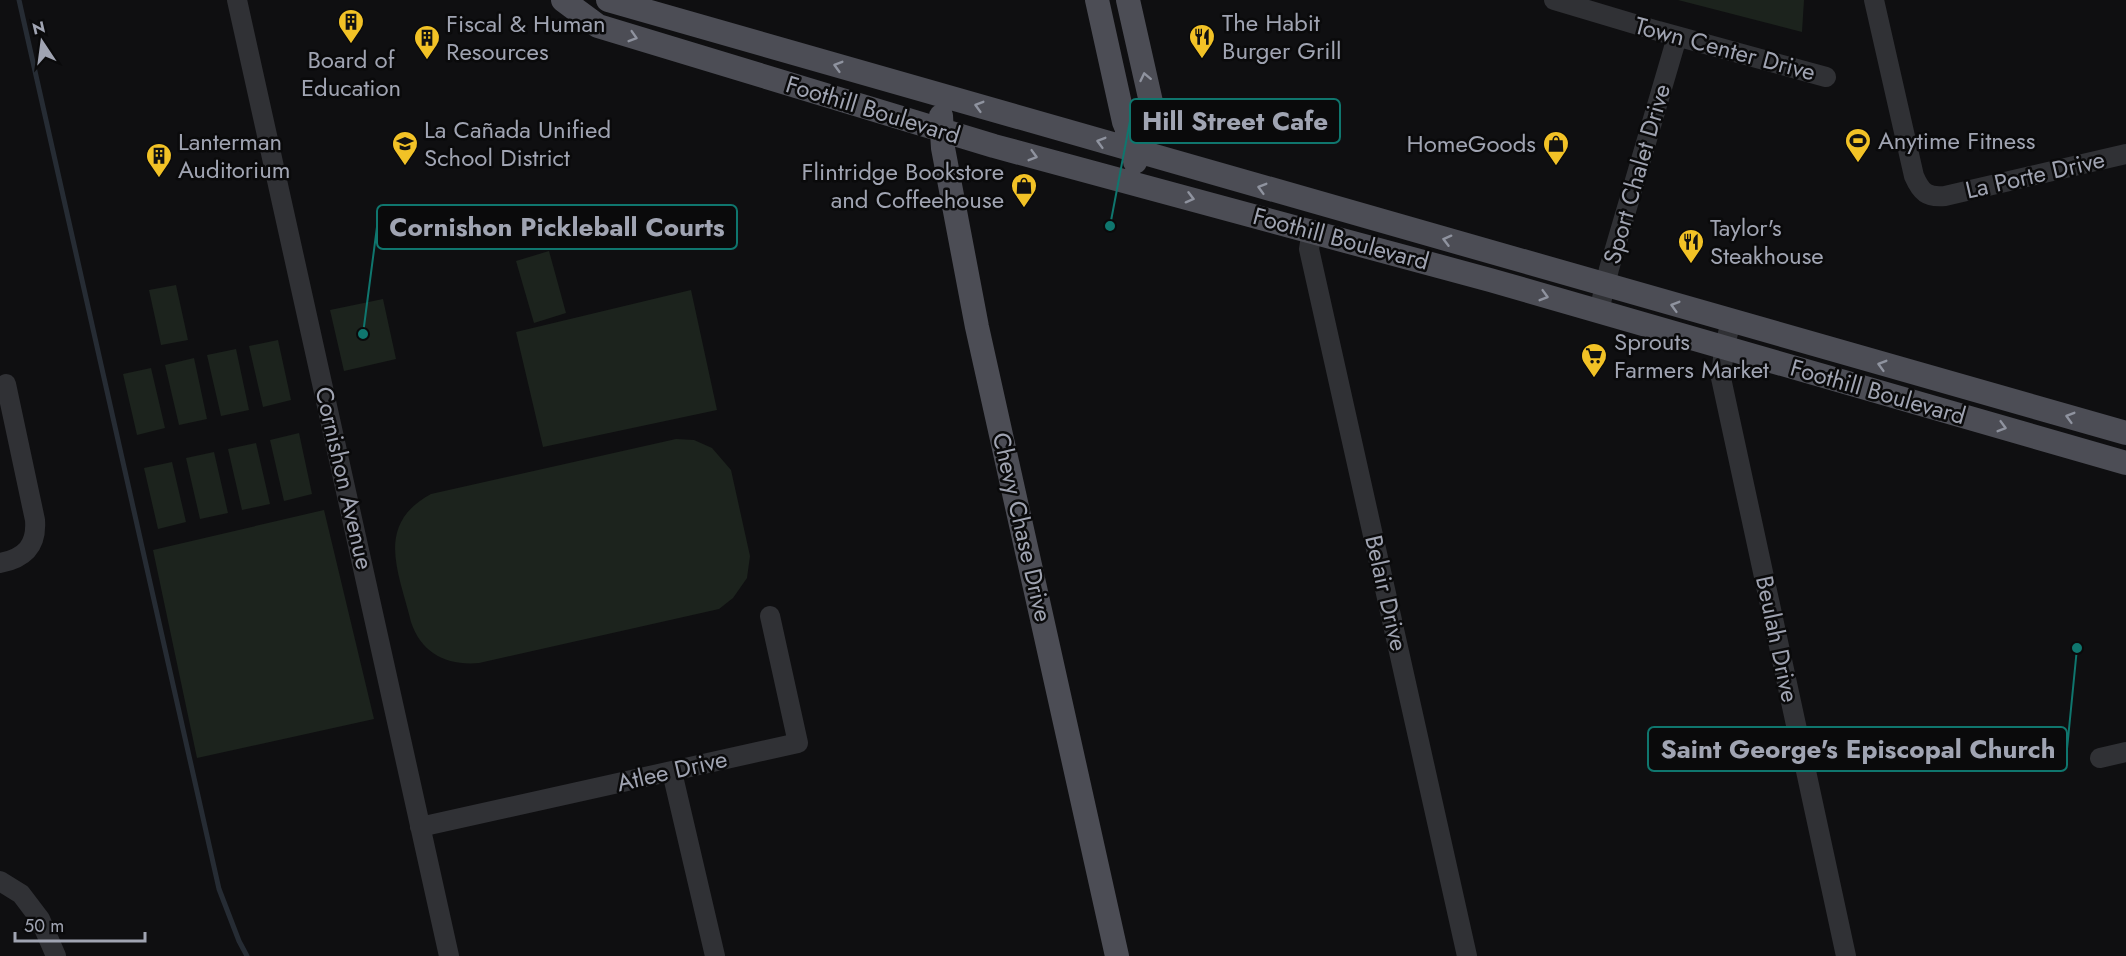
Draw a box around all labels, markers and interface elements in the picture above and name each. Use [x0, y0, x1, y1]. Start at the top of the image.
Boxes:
place label: The Habit Burger Grill [1222, 5, 1341, 68]
place label: Fiscal & Human Resources [446, 6, 606, 69]
building icon: Board of Education [336, 7, 366, 45]
street label: Town Center Drive [1631, 8, 1819, 89]
north arrow [12, 12, 72, 72]
text: N [30, 15, 48, 41]
restaurant icon: The Habit Burger Grill [1187, 22, 1217, 60]
building icon: Fiscal & Human Resources [412, 23, 442, 61]
one-way arrow [627, 30, 638, 42]
place label: Board of Education [301, 42, 401, 105]
one-way arrow [834, 61, 844, 73]
street label: Foothill Boulevard [781, 66, 965, 153]
one-way arrow [1139, 72, 1152, 82]
street label: Sport Chalet Drive [1594, 80, 1679, 268]
callout: Hill Street Cafe [1130, 99, 1340, 143]
one-way arrow [974, 101, 985, 113]
text: Hill Street Cafe [1142, 102, 1328, 140]
place label: La Cañada Unified School District [424, 112, 611, 175]
place label: Anytime Fitness [1878, 123, 2035, 158]
place label: Lanterman Auditorium [178, 124, 291, 187]
place label: HomeGoods [1406, 126, 1536, 161]
sports icon: Anytime Fitness [1843, 126, 1873, 164]
school or university icon: La Cañada Unified School District [390, 129, 420, 167]
shop icon: HomeGoods [1541, 129, 1571, 167]
one-way arrow [1096, 136, 1106, 149]
building icon: Lanterman Auditorium [144, 141, 174, 179]
street label: La Porte Drive [1962, 141, 2108, 208]
one-way arrow [1028, 149, 1038, 162]
place label: Flintridge Bookstore and Coffeehouse [802, 154, 1004, 217]
shop icon: Flintridge Bookstore and Coffeehouse [1009, 171, 1039, 209]
one-way arrow [1257, 182, 1267, 195]
one-way arrow [1184, 191, 1194, 203]
street label: Foothill Boulevard [1249, 198, 1433, 279]
callout: Cornishon Pickleball Courts [377, 205, 737, 249]
text: Cornishon Pickleball Courts [389, 208, 725, 246]
place label: Taylor's Steakhouse [1710, 210, 1824, 273]
restaurant icon: Taylor's Steakhouse [1676, 227, 1706, 265]
one-way arrow [1442, 234, 1452, 247]
one-way arrow [1538, 289, 1549, 301]
one-way arrow [1670, 301, 1681, 313]
place label: Sprouts Farmers Market [1614, 324, 1769, 387]
supermarket icon: Sprouts Farmers Market [1579, 341, 1609, 379]
street label: Foothill Boulevard [1786, 350, 1970, 433]
one-way arrow [1877, 359, 1887, 372]
street label: Cornishon Avenue [306, 383, 383, 573]
one-way arrow [2065, 412, 2075, 425]
one-way arrow [1997, 420, 2007, 433]
street label: Chevy Chase Drive [984, 429, 1061, 625]
street label: Belair Drive [1356, 532, 1417, 654]
street label: Beulah Drive [1747, 572, 1808, 705]
callout: Saint George's Episcopal Church [1648, 727, 2067, 771]
text: Saint George's Episcopal Church [1661, 730, 2055, 768]
street label: Atlee Drive [613, 741, 731, 800]
scale bar [15, 905, 146, 943]
text: 50 m [24, 913, 64, 939]

